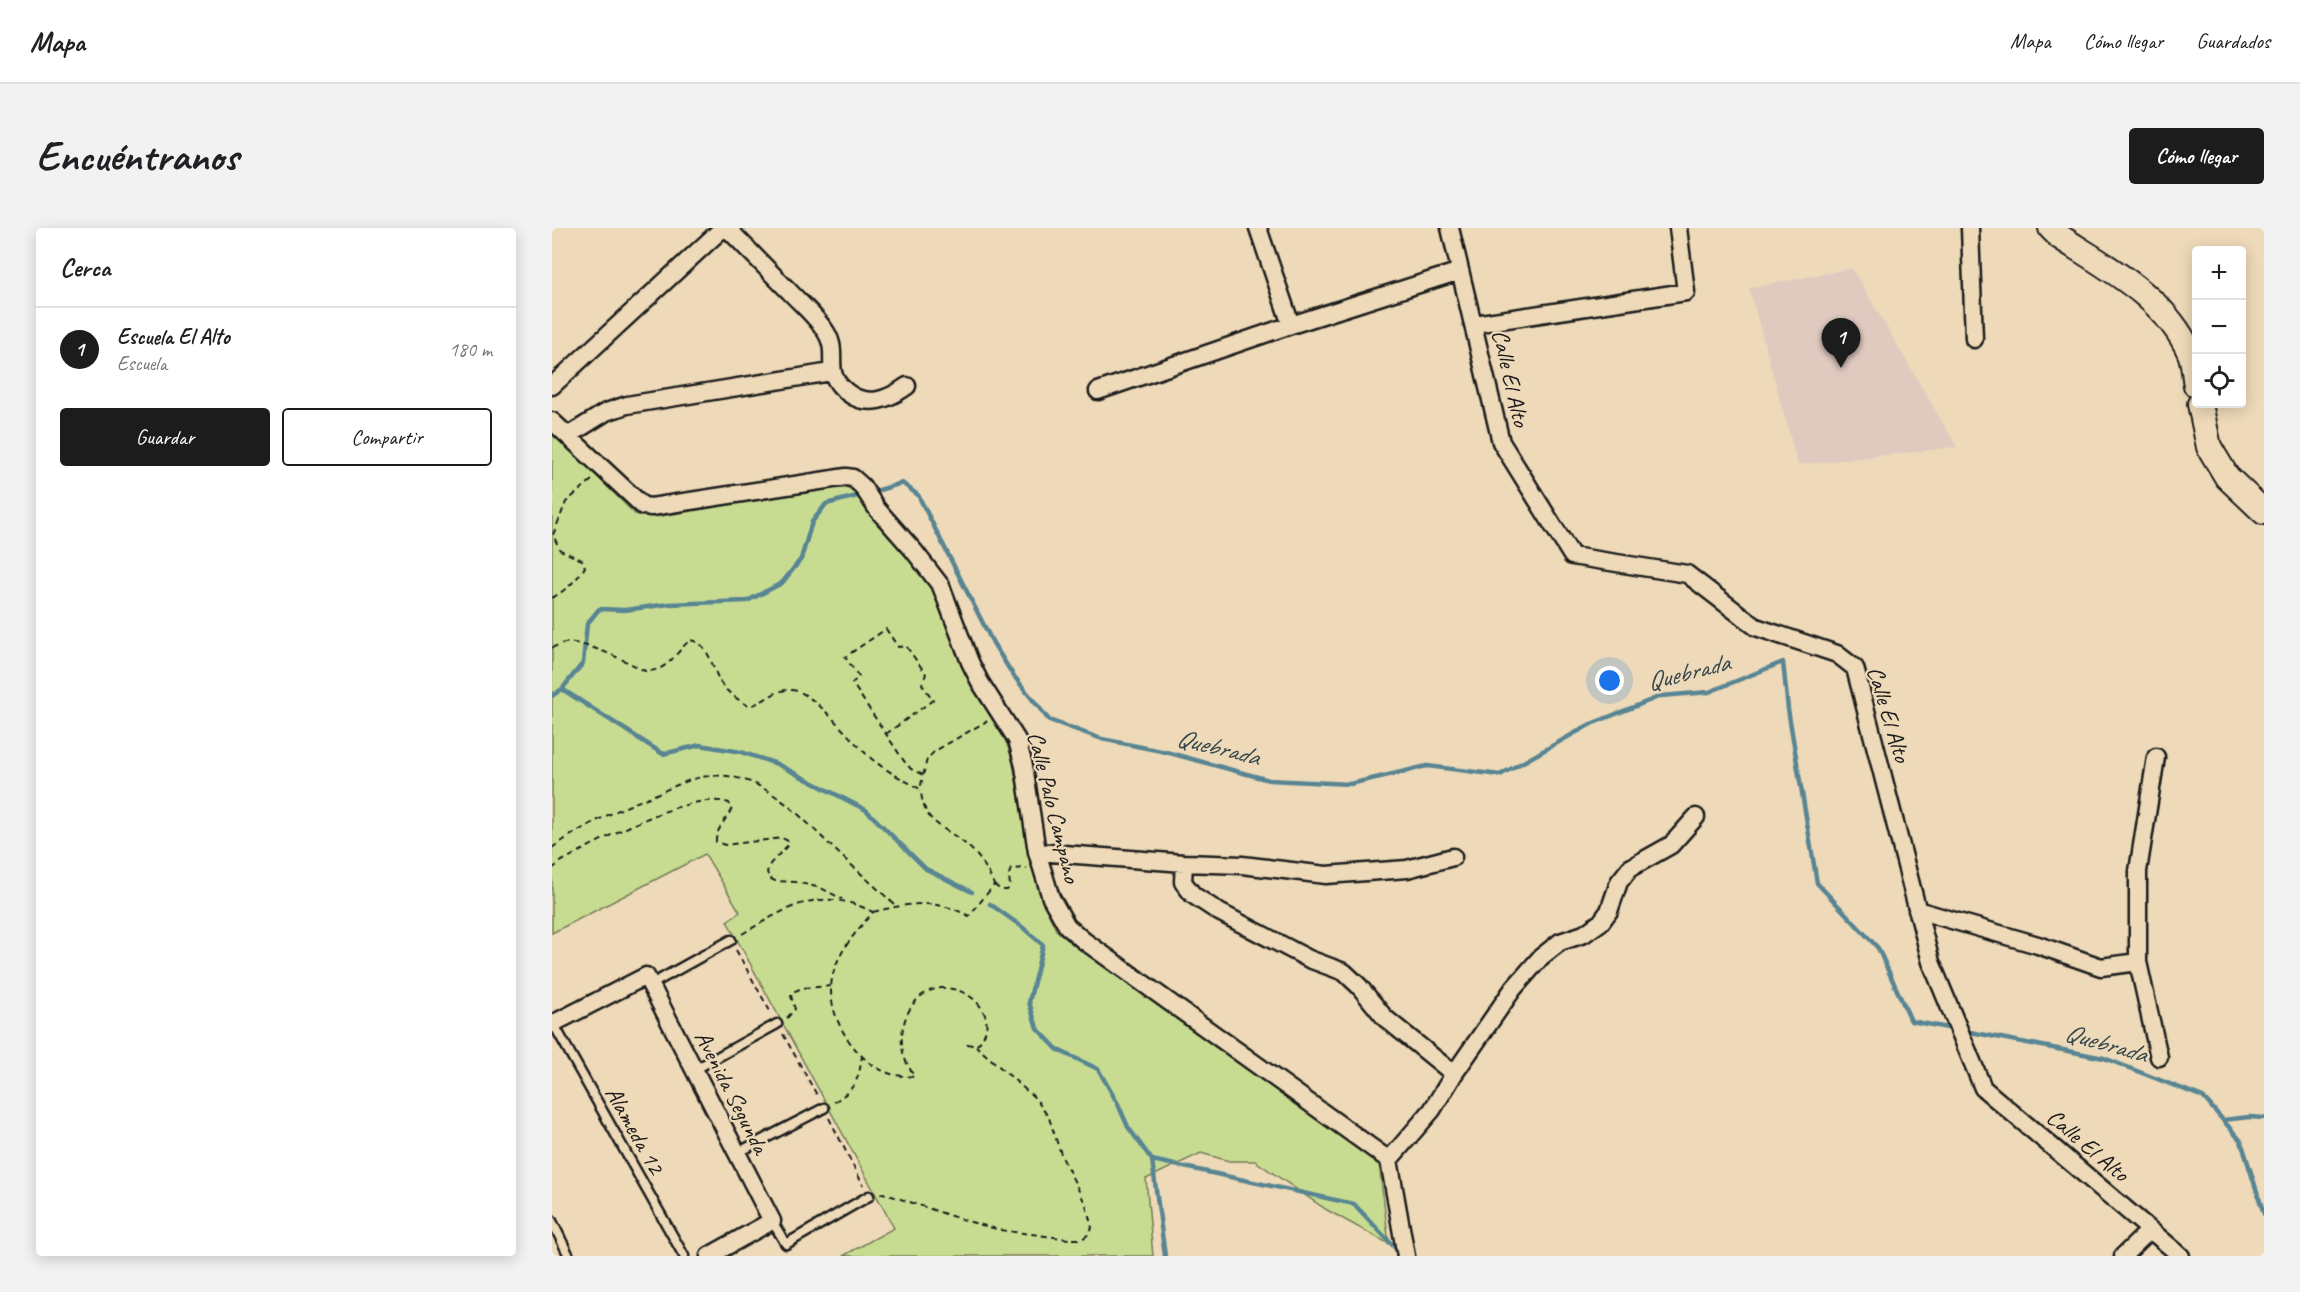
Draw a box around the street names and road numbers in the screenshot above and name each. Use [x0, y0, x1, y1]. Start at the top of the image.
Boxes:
street label: Calle El Alto [1485, 327, 1537, 431]
street label: Calle El Alto [1860, 662, 1918, 767]
street label: Calle Palo Campano [1021, 728, 1088, 887]
street label: Avenida Segunda [688, 1025, 777, 1161]
street label: Alameda 12 [599, 1081, 672, 1181]
street label: Calle El Alto [2041, 1102, 2137, 1189]

